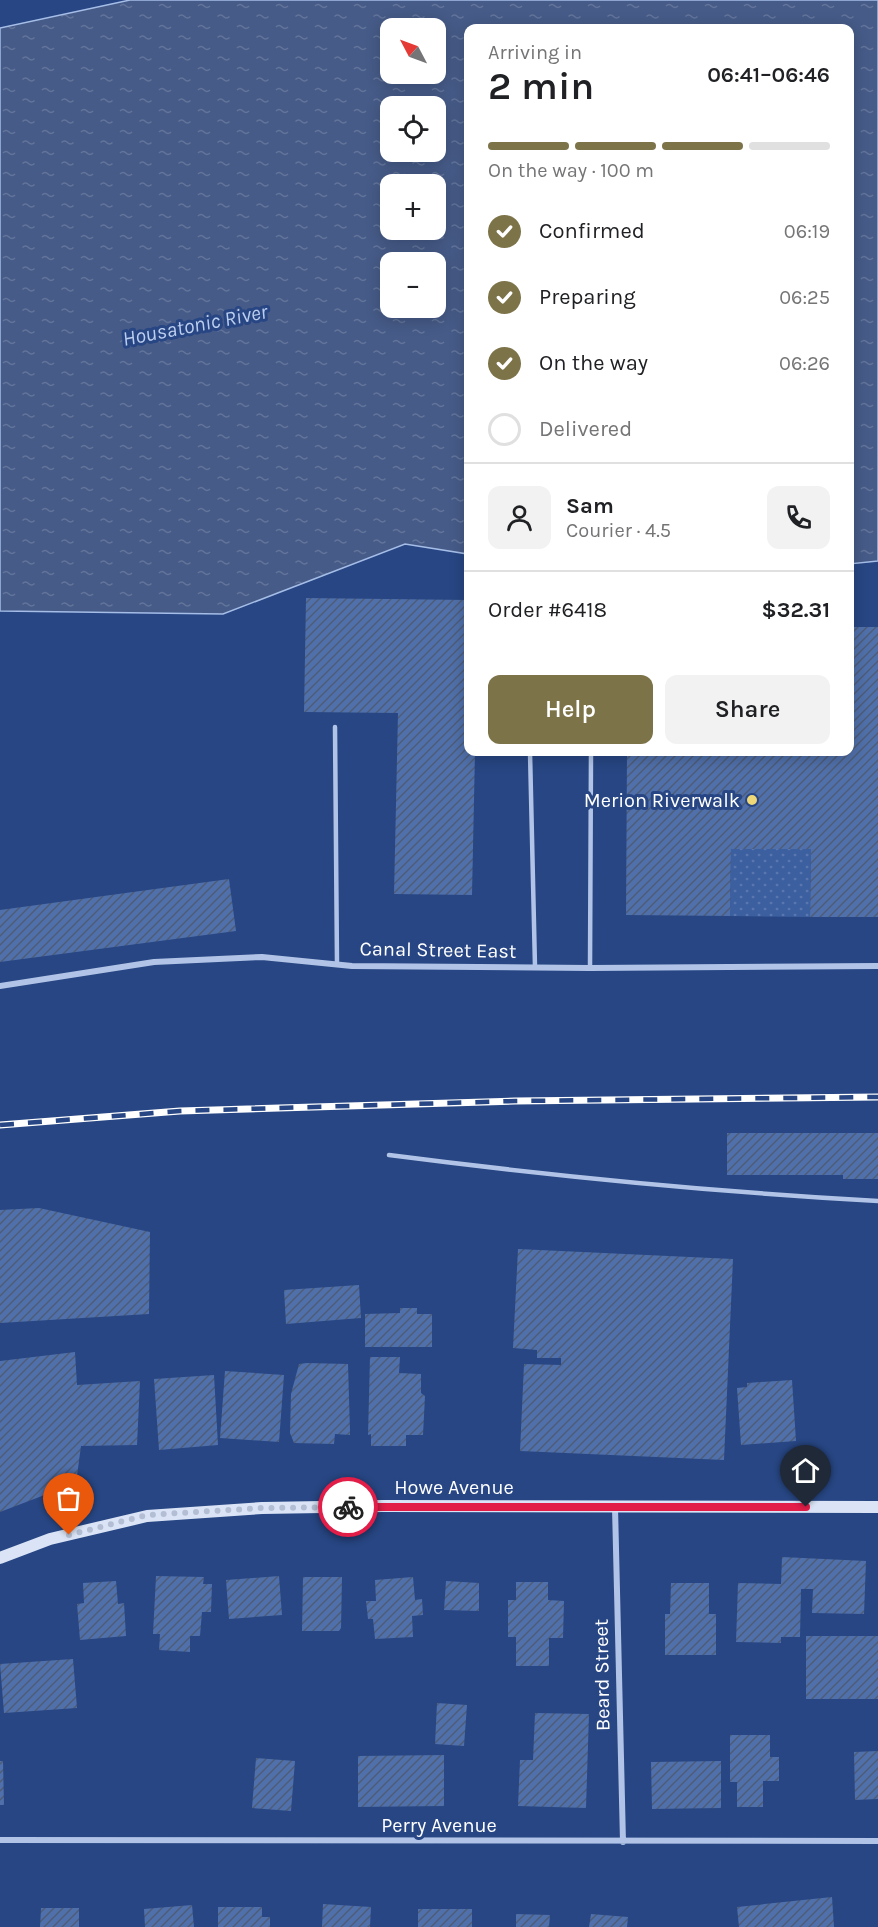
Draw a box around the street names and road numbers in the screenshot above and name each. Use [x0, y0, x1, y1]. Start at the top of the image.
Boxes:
street label: Canal Street East [359, 937, 517, 963]
street label: Howe Avenue [394, 1476, 514, 1499]
street label: Beard Street [590, 1618, 614, 1731]
street label: Perry Avenue [381, 1814, 497, 1837]

